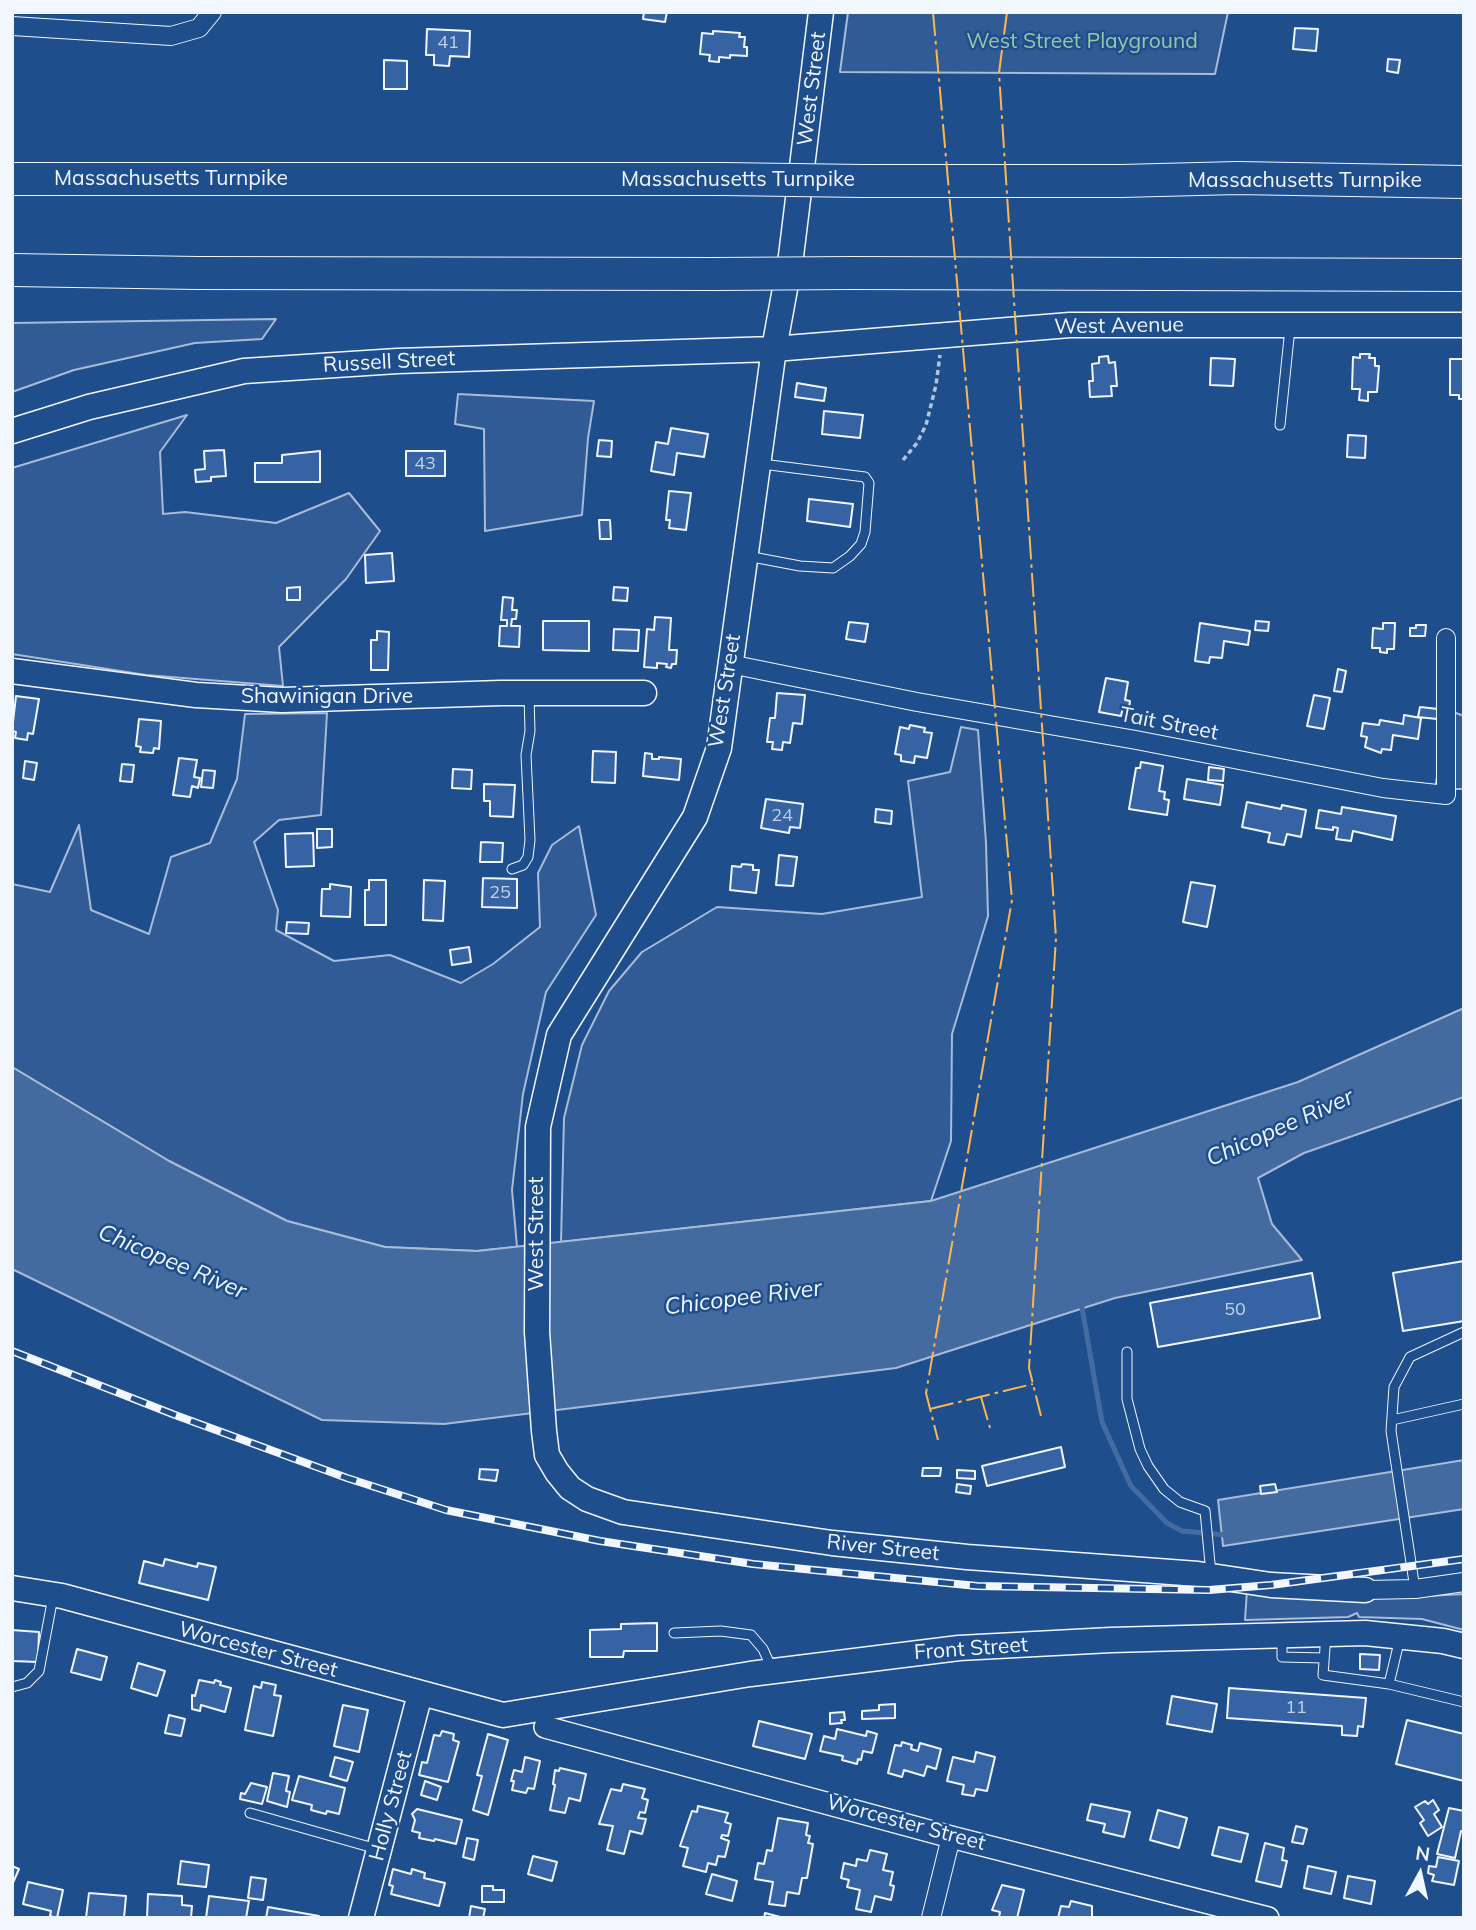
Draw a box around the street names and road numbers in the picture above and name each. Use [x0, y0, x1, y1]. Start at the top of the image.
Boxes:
street label: West Street [793, 31, 831, 147]
street label: Massachusetts Turnpike [54, 166, 288, 192]
street label: Massachusetts Turnpike [621, 167, 855, 193]
street label: Massachusetts Turnpike [1188, 168, 1422, 194]
street label: West Avenue [1054, 312, 1184, 340]
street label: Russell Street [322, 346, 456, 378]
street label: West Street [704, 632, 746, 750]
street label: Shawinigan Drive [241, 684, 413, 710]
street label: Tait Street [1118, 702, 1220, 746]
street label: West Street [524, 1177, 550, 1291]
street label: River Street [825, 1530, 941, 1566]
street label: Worcester Street [176, 1617, 340, 1683]
street label: Front Street [913, 1632, 1029, 1666]
street label: Holly Street [364, 1748, 418, 1864]
street label: Worcester Street [824, 1790, 988, 1856]

